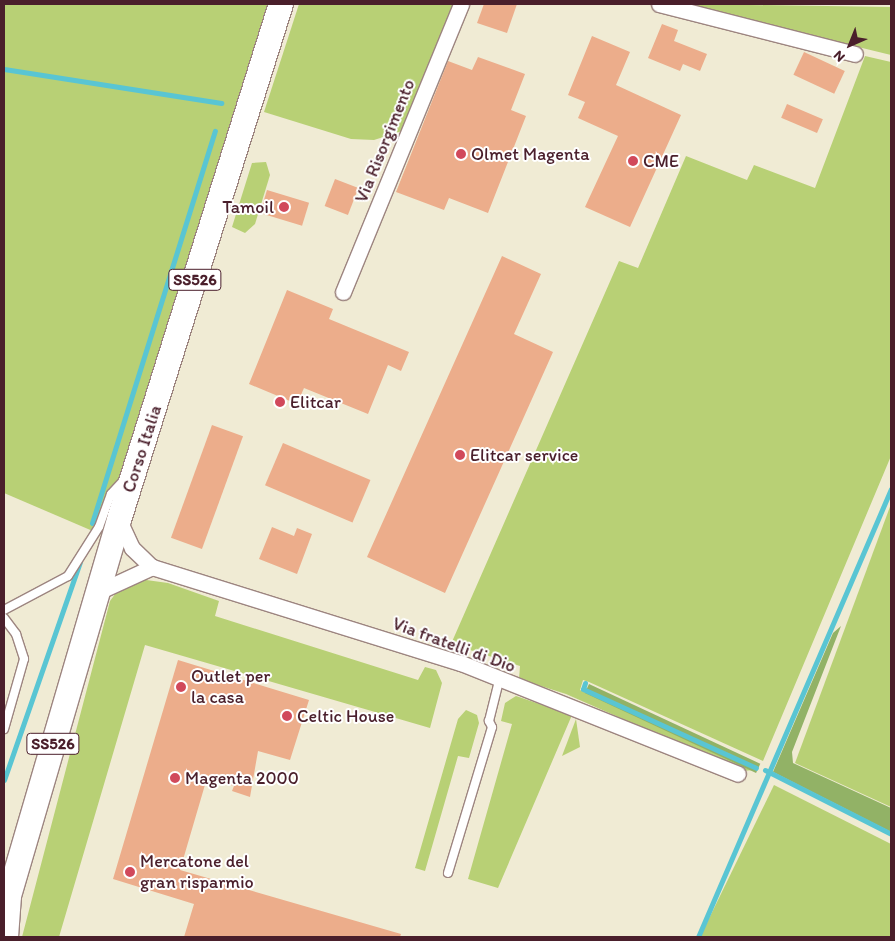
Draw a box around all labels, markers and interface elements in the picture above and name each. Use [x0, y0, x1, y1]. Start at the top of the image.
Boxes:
north arrow [825, 20, 875, 70]
text: N [830, 47, 849, 66]
street label: Via Risorgimento [351, 76, 419, 206]
place label: Olmet Magenta [471, 143, 590, 165]
marker: Olmet Magenta [455, 148, 467, 160]
place label: CME [643, 150, 679, 172]
marker: CME [627, 155, 639, 167]
place label: Tamoil [222, 196, 274, 218]
marker: Tamoil [278, 201, 290, 213]
road number: SS526 [168, 266, 222, 294]
place label: Elitcar [290, 391, 341, 413]
marker: Elitcar [274, 396, 286, 408]
street label: Corso Italia [118, 402, 166, 496]
place label: Elitcar service [470, 444, 578, 466]
marker: Elitcar service [454, 449, 466, 461]
street label: Via fratelli di Dio [389, 613, 519, 677]
place label: Outlet per la casa [191, 666, 270, 709]
marker: Outlet per la casa [175, 681, 187, 693]
place label: Celtic House [297, 705, 394, 727]
marker: Celtic House [281, 710, 293, 722]
road number: SS526 [26, 731, 80, 758]
place label: Magenta 2000 [185, 767, 299, 789]
marker: Magenta 2000 [169, 772, 181, 784]
place label: Mercatone del gran risparmio [140, 851, 253, 894]
marker: Mercatone del gran risparmio [124, 866, 136, 878]

